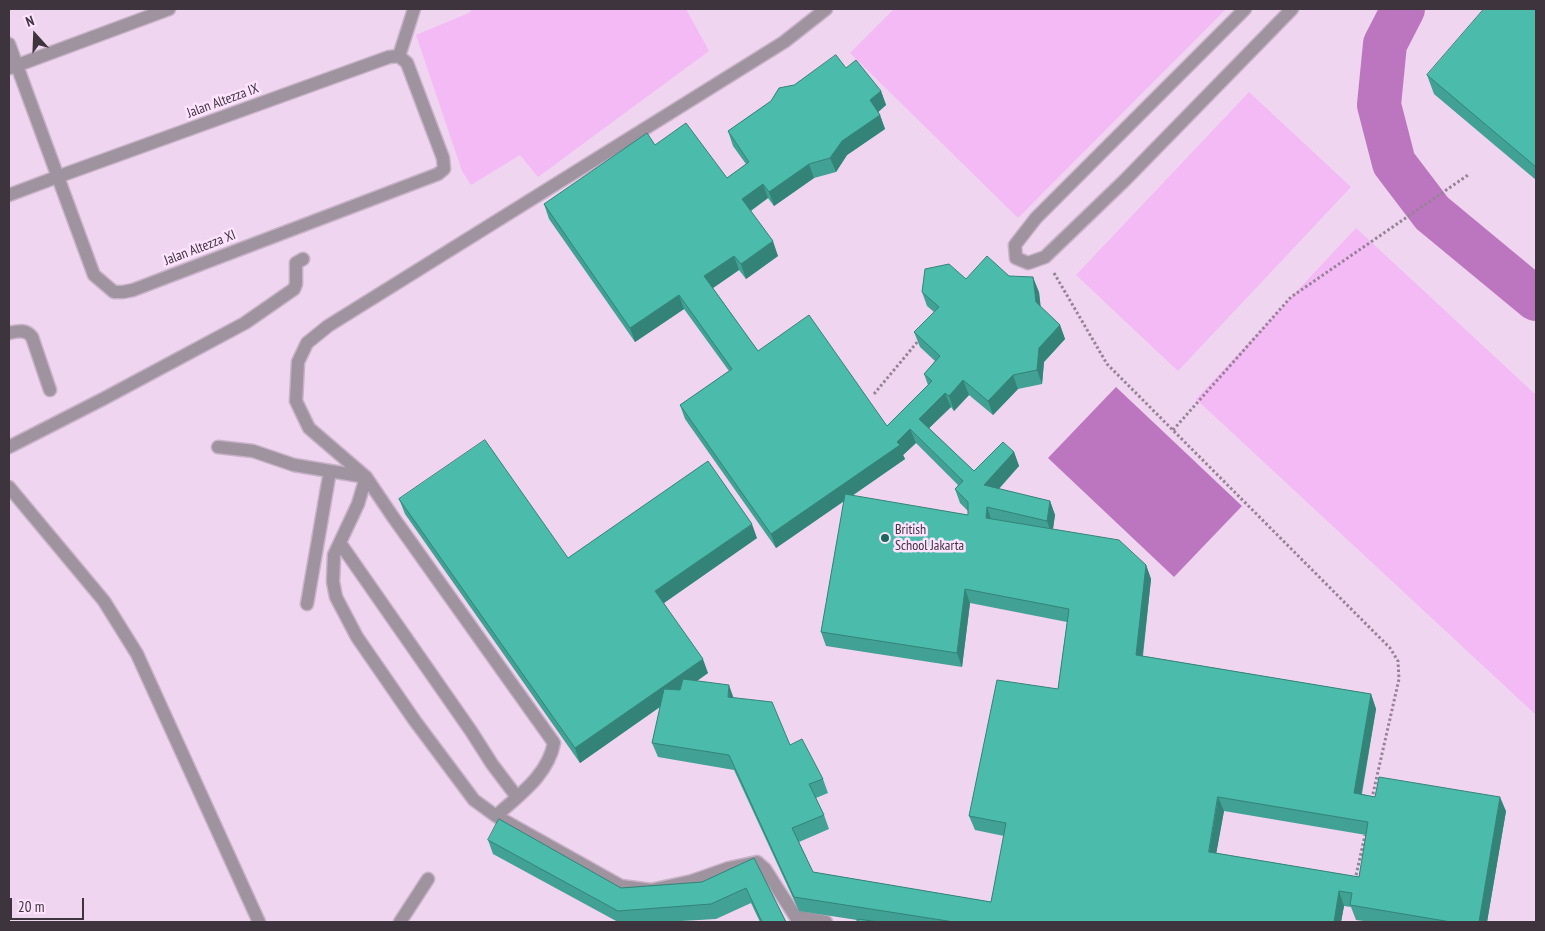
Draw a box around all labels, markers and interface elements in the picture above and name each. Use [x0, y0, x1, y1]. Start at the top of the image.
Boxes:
north arrow [10, 10, 60, 60]
text: N [23, 11, 37, 31]
street label: Jalan Altezza IX [185, 80, 261, 122]
street label: Jalan Altezza XI [162, 227, 238, 269]
place label: British School Jakarta [895, 522, 964, 554]
marker: British School Jakarta [879, 532, 891, 544]
scale bar [12, 888, 86, 920]
text: 20 m [18, 897, 44, 916]

